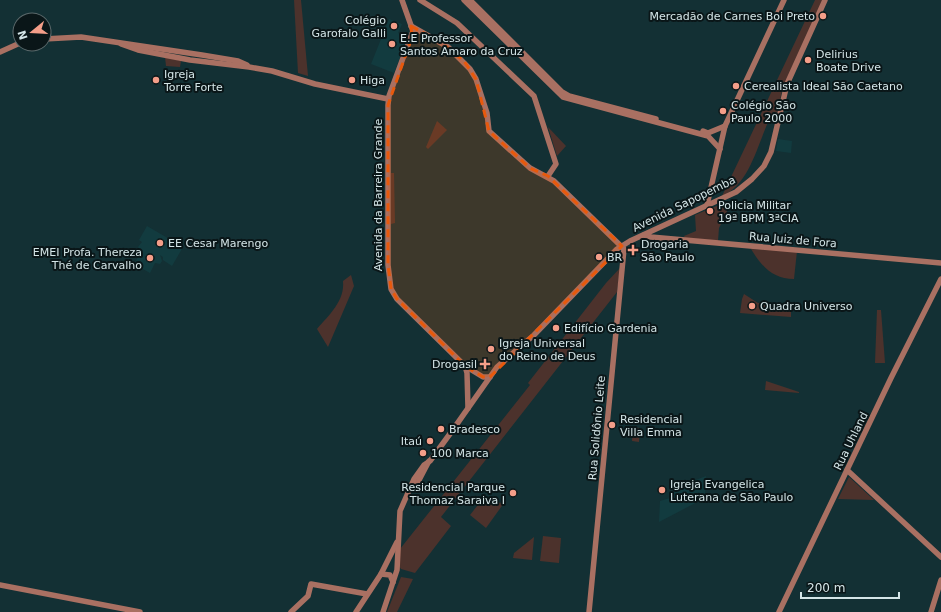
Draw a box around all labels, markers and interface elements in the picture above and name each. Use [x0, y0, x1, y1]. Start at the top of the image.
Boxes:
place label: Mercadão de Carnes Boi Preto [649, 10, 815, 23]
marker: Mercadão de Carnes Boi Preto [818, 11, 828, 21]
north arrow [12, 12, 52, 52]
place label: Colégio Garofalo Galli [311, 14, 386, 40]
marker: Colégio Garofalo Galli [389, 21, 399, 31]
text: N [15, 29, 31, 41]
place label: E.E Professor Santos Amaro da Cruz [400, 32, 523, 58]
marker: E.E Professor Santos Amaro da Cruz [387, 39, 397, 49]
place label: Delirius Boate Drive [816, 48, 881, 74]
marker: Delirius Boate Drive [803, 55, 813, 65]
place label: Igreja Torre Forte [163, 68, 223, 94]
place label: Higa [360, 74, 385, 87]
marker: Igreja Torre Forte [151, 75, 161, 85]
marker: Higa [347, 75, 357, 85]
place label: Cerealista Ideal São Caetano [744, 80, 903, 93]
marker: Cerealista Ideal São Caetano [731, 81, 741, 91]
place label: Colégio São Paulo 2000 [731, 99, 796, 125]
marker: Colégio São Paulo 2000 [718, 106, 728, 116]
street label: Avenida da Barreira Grande [372, 118, 385, 271]
street label: Avenida Sapopemba [630, 173, 738, 235]
place label: Policia Militar 19ª BPM 3ªCIA [718, 199, 799, 225]
marker: Policia Militar 19ª BPM 3ªCIA [705, 206, 715, 216]
street label: Rua Juiz de Fora [749, 230, 837, 250]
place label: EE Cesar Marengo [168, 237, 269, 250]
marker: EE Cesar Marengo [155, 238, 165, 248]
place label: Drogaria São Paulo [641, 238, 695, 264]
marker: Drogaria São Paulo [628, 245, 638, 255]
place label: EMEI Profa. Thereza Thé de Carvalho [33, 246, 142, 272]
place label: BR [607, 251, 623, 264]
marker: BR [594, 252, 604, 262]
marker: EMEI Profa. Thereza Thé de Carvalho [145, 253, 155, 263]
place label: Quadra Universo [760, 300, 853, 313]
marker: Quadra Universo [747, 301, 757, 311]
place label: Edifício Gardenia [564, 322, 657, 335]
marker: Edifício Gardenia [551, 323, 561, 333]
place label: Igreja Universal do Reino de Deus [499, 337, 596, 363]
marker: Igreja Universal do Reino de Deus [486, 344, 496, 354]
place label: Drogasil [432, 358, 477, 371]
marker: Drogasil [480, 359, 490, 369]
street label: Rua Solidônio Leite [586, 375, 608, 481]
street label: Rua Uhland [831, 410, 871, 472]
place label: Residencial Villa Emma [620, 413, 682, 439]
marker: Residencial Villa Emma [607, 420, 617, 430]
place label: Bradesco [449, 423, 500, 436]
marker: Bradesco [436, 424, 446, 434]
place label: Itaú [401, 435, 422, 448]
marker: Itaú [425, 436, 435, 446]
place label: 100 Marca [431, 447, 489, 460]
marker: 100 Marca [418, 448, 428, 458]
place label: Igreja Evangelica Luterana de São Paulo [670, 478, 794, 504]
place label: Residencial Parque Thomaz Saraiva I [401, 481, 505, 507]
marker: Igreja Evangelica Luterana de São Paulo [657, 485, 667, 495]
marker: Residencial Parque Thomaz Saraiva I [508, 488, 518, 498]
scale bar [801, 574, 899, 600]
text: 200 m [807, 581, 845, 595]

